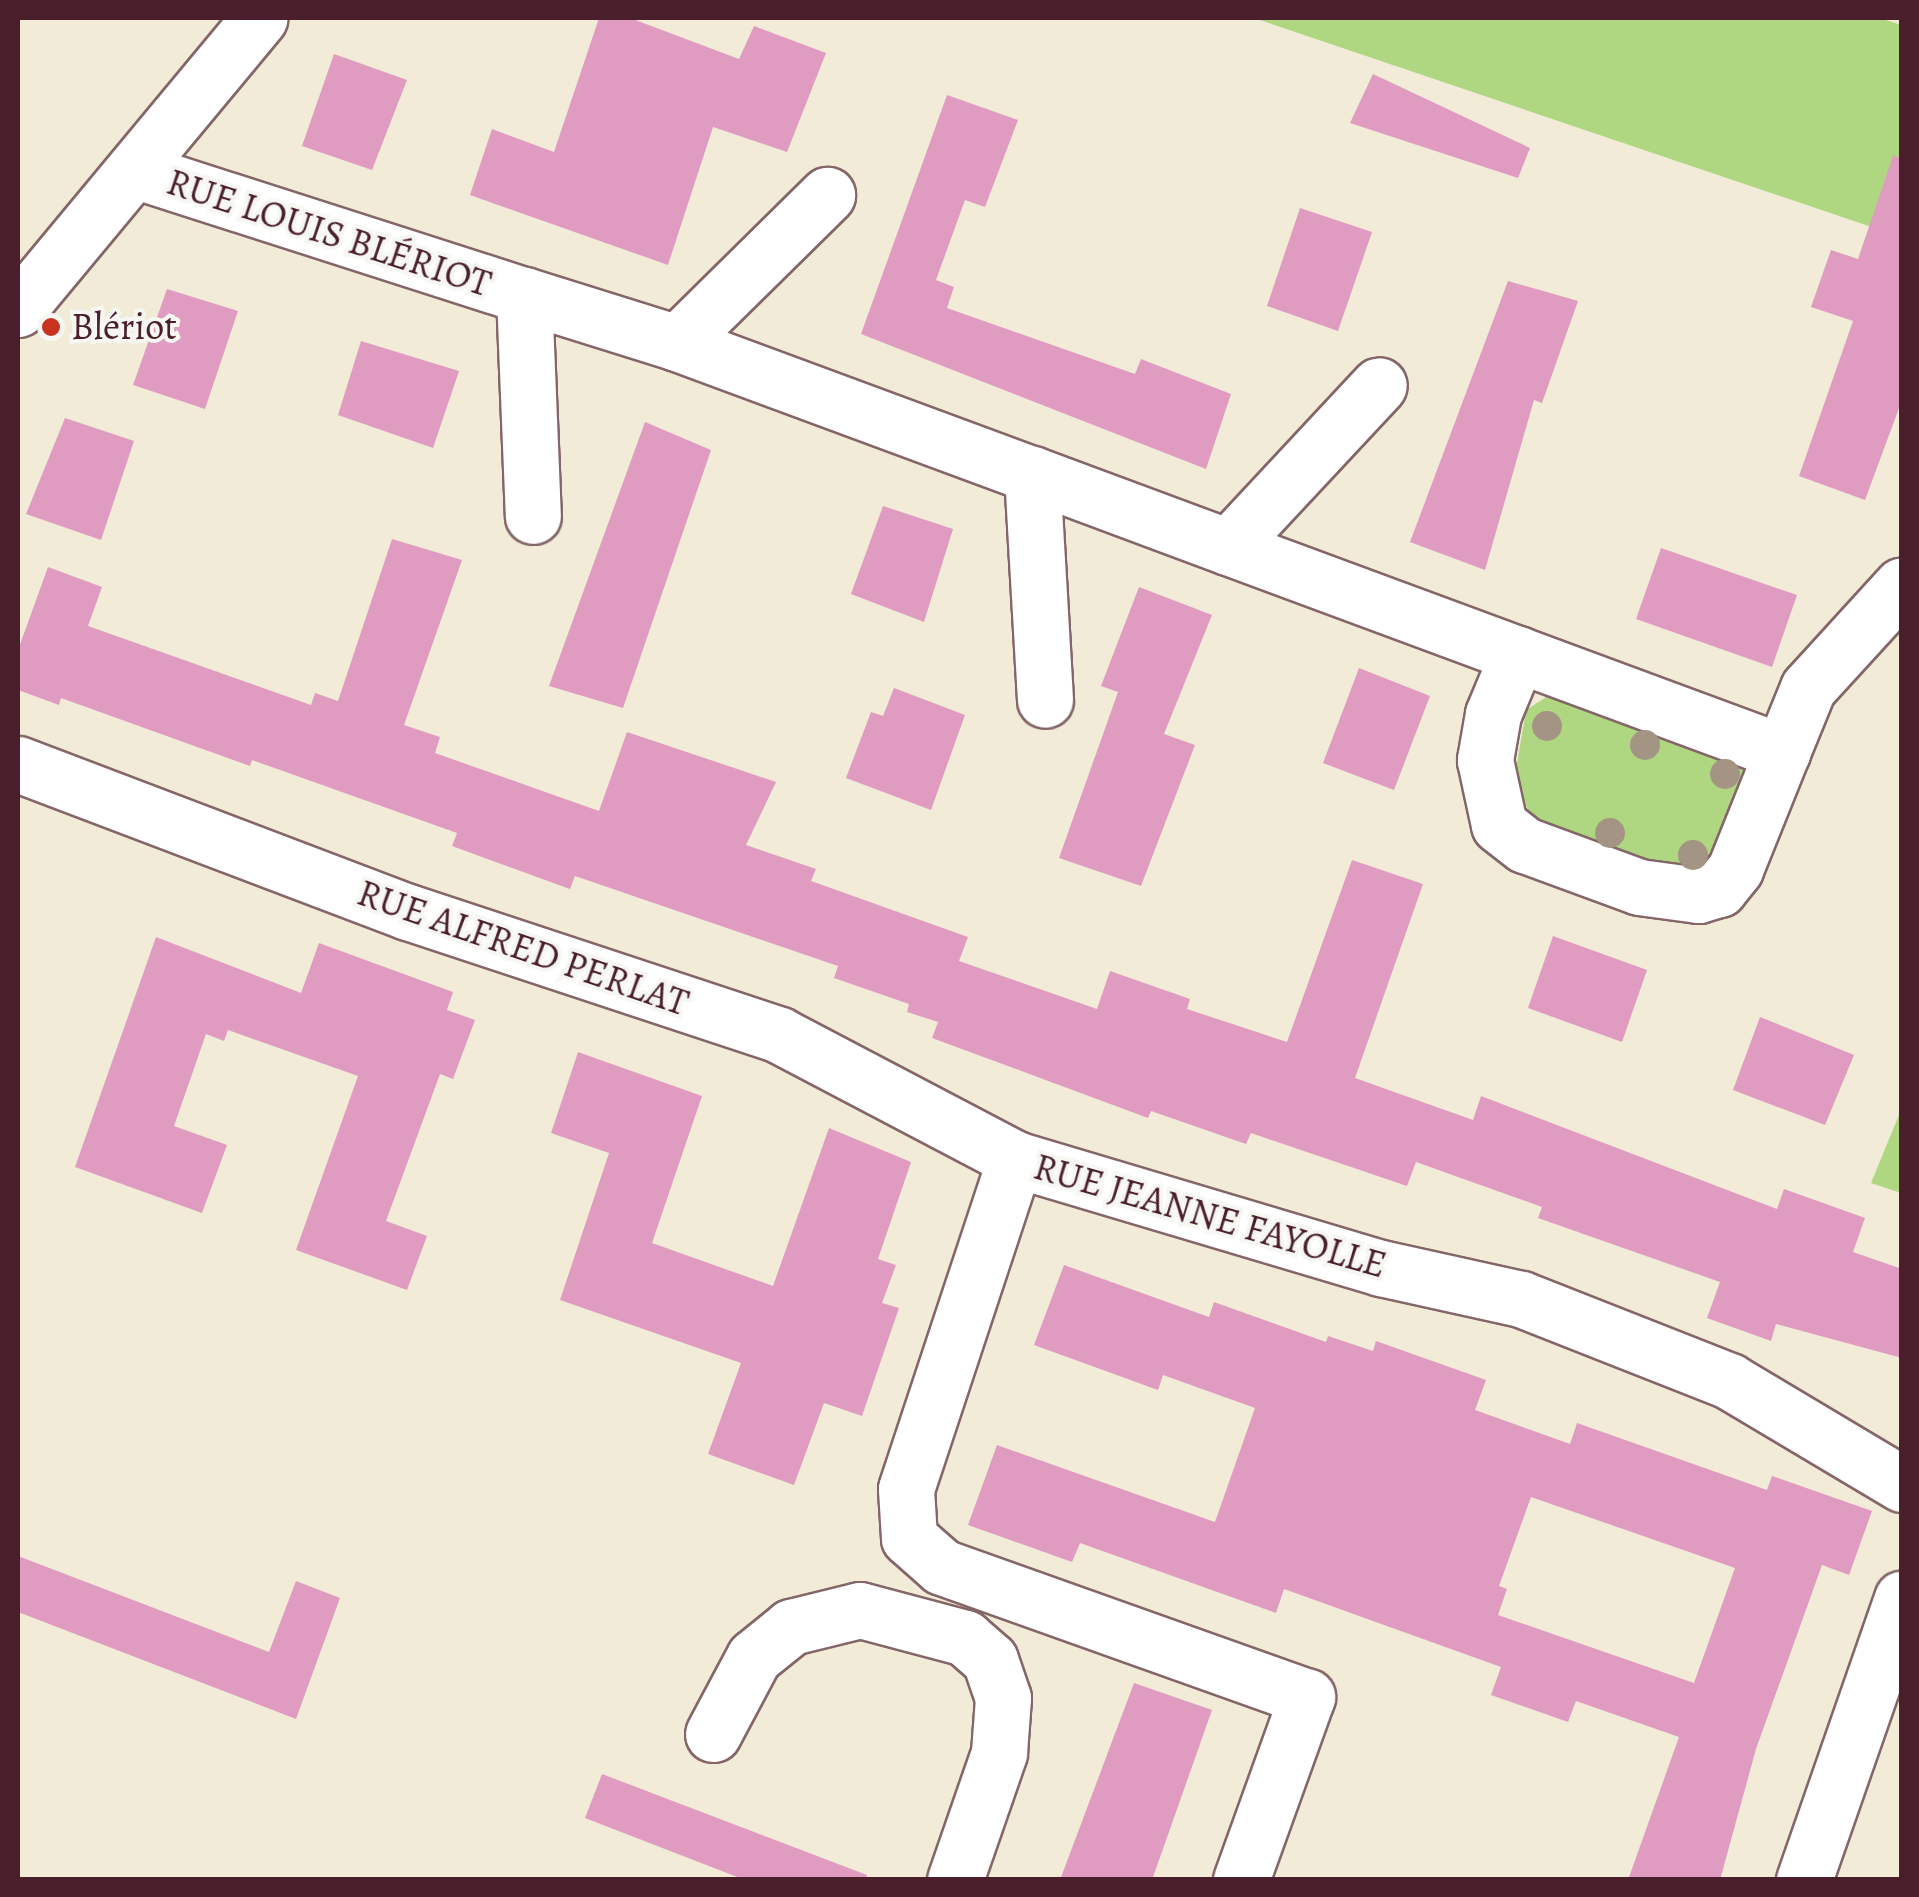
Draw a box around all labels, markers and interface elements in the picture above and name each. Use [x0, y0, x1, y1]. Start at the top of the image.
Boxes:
street label: RUE LOUIS BLÉRIOT [161, 159, 497, 307]
place label: Blériot [71, 304, 177, 350]
marker: Blériot [40, 316, 62, 338]
street label: RUE ALFRED PERLAT [351, 870, 695, 1026]
street label: RUE JEANNE FAYOLLE [1029, 1144, 1391, 1288]

